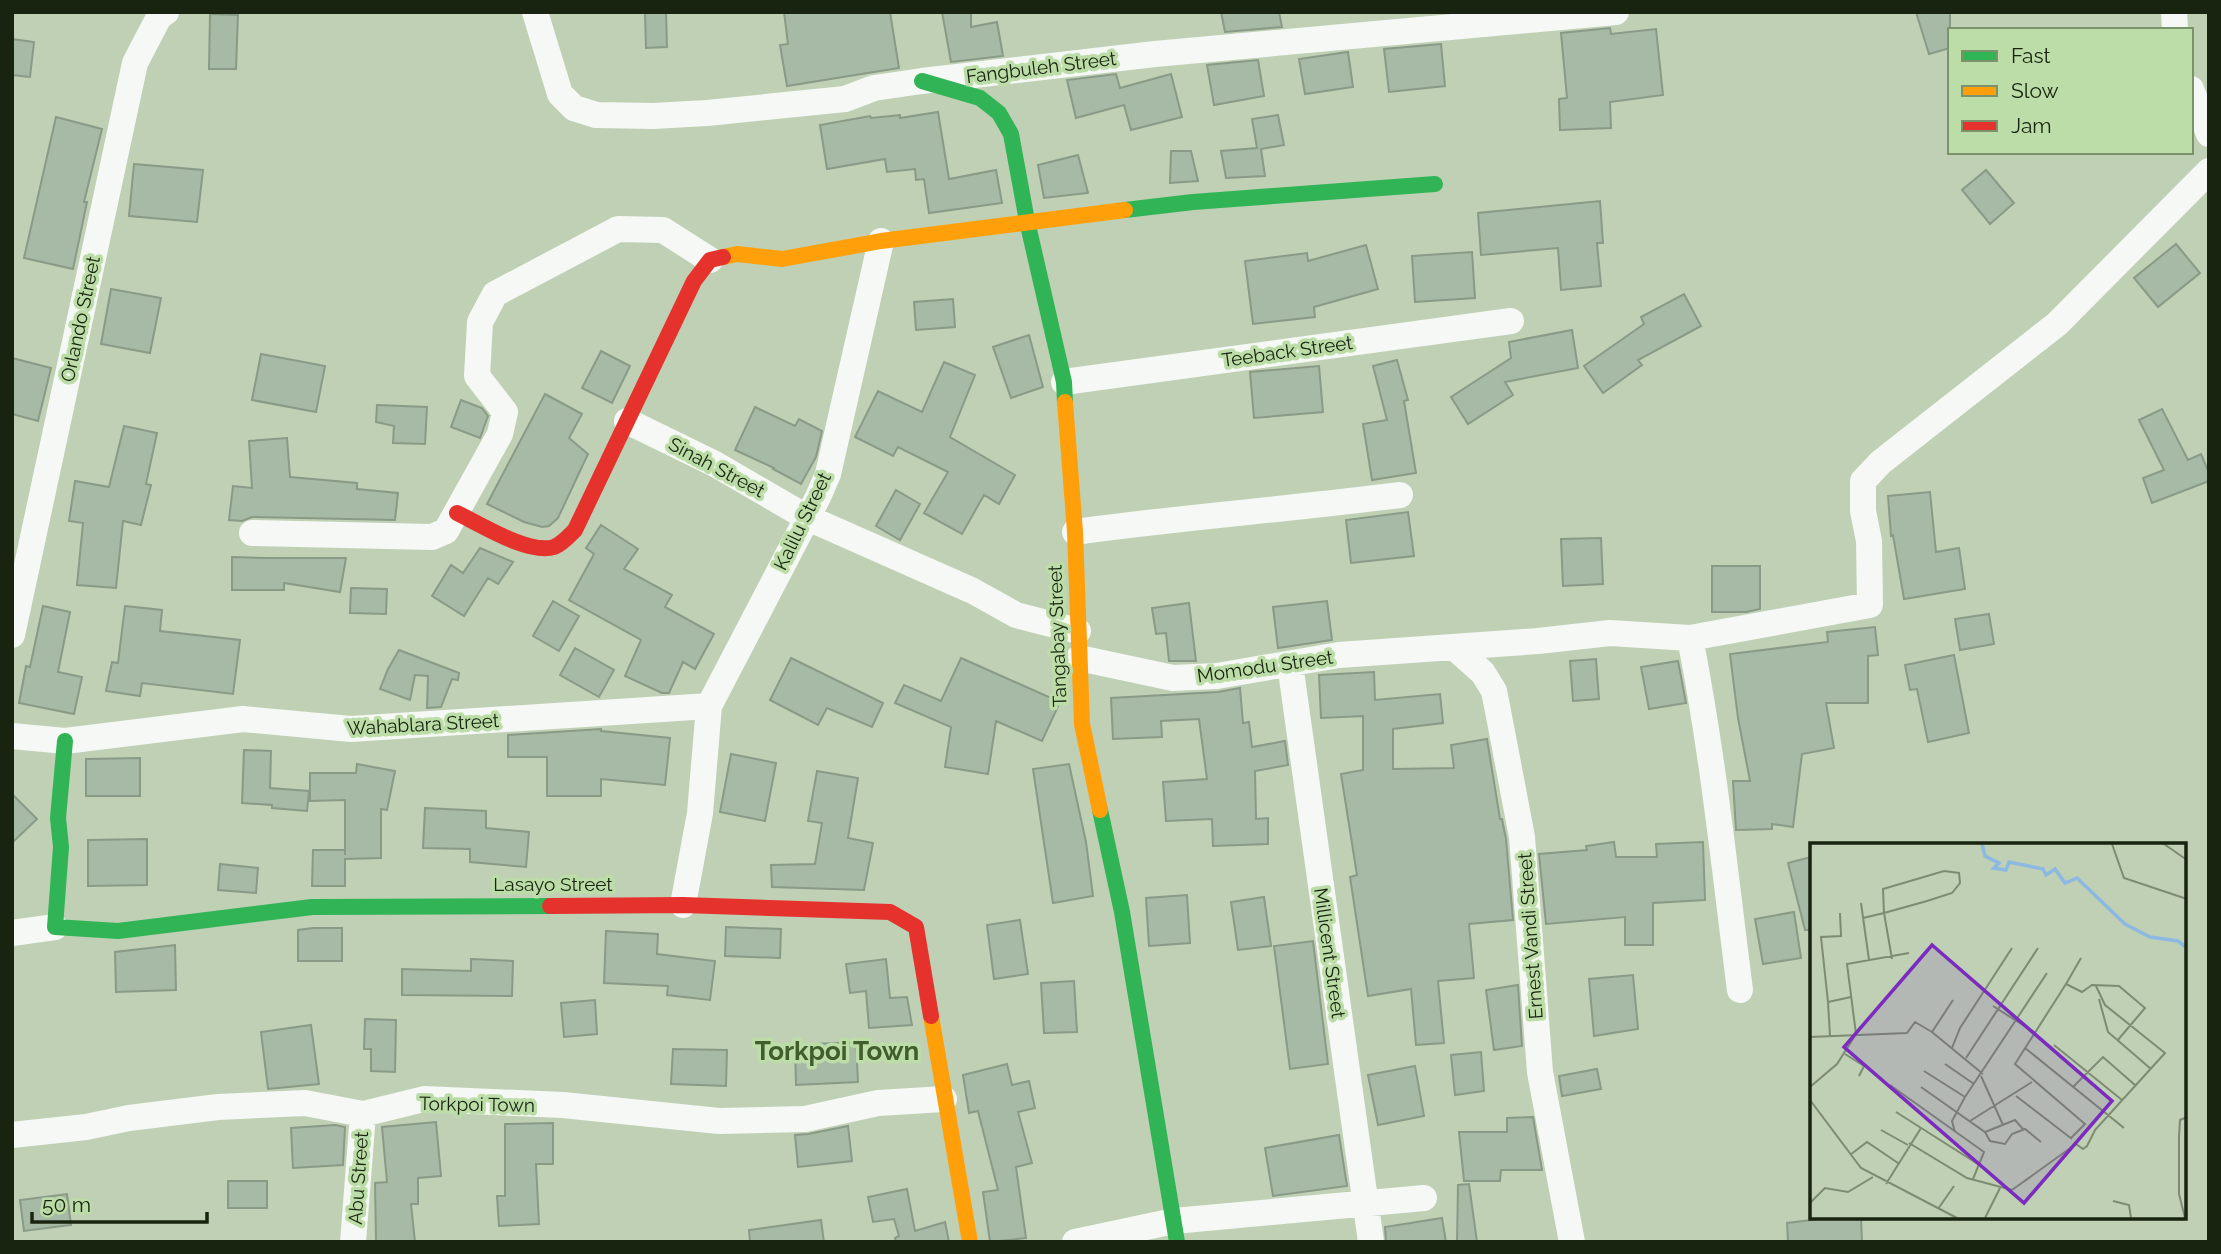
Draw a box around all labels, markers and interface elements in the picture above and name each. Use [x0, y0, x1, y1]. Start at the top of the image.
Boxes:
legend [1948, 28, 2193, 154]
text: Fast [2011, 43, 2051, 68]
street label: Fangbuleh Street [965, 47, 1118, 87]
text: Slow [2011, 78, 2059, 103]
text: Jam [2011, 113, 2052, 138]
street label: Orlando Street [56, 253, 104, 384]
street label: Teeback Street [1220, 331, 1354, 371]
street label: Sinah Street [665, 432, 769, 502]
street label: Kalilu Street [769, 468, 835, 573]
street label: Tangabay Street [1044, 564, 1070, 707]
street label: Momodu Street [1196, 645, 1335, 686]
street label: Wahablara Street [346, 709, 500, 739]
inset map [1810, 843, 2186, 1219]
street label: Ernest Vandi Street [1513, 851, 1547, 1020]
street label: Lasayo Street [493, 873, 613, 895]
street label: Millicent Street [1310, 886, 1350, 1020]
district label: Torkpoi Town [755, 1036, 919, 1066]
street label: Torkpoi Town [419, 1092, 535, 1116]
street label: Abu Street [344, 1130, 372, 1225]
scale bar [32, 1180, 206, 1224]
text: 50 m [42, 1192, 91, 1217]

